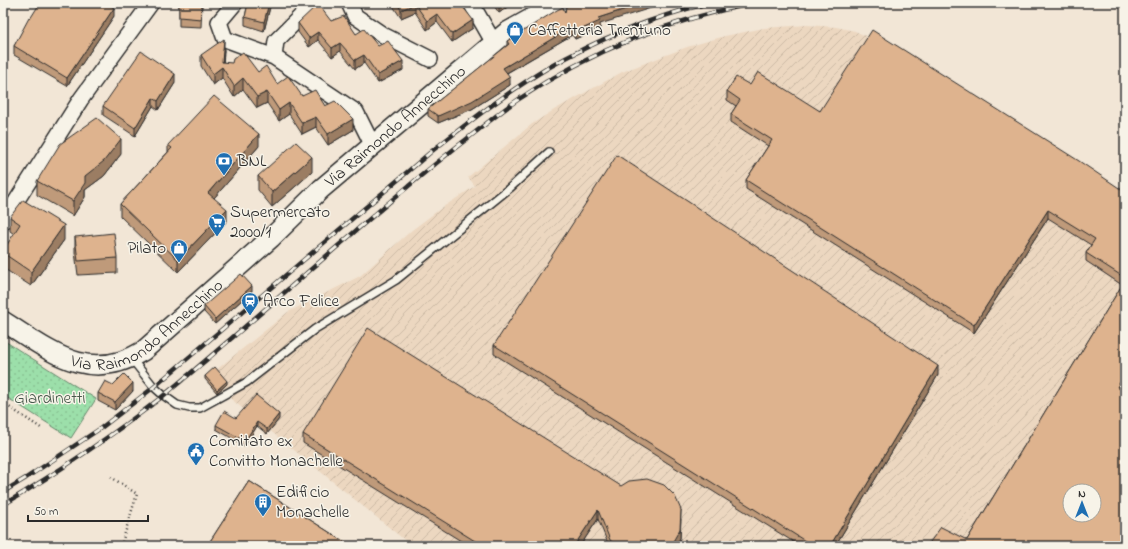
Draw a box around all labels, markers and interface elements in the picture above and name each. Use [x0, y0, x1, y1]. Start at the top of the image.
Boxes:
place label: Caffetteria Trentuno [528, 18, 671, 43]
shop icon: Caffetteria Trentuno [505, 20, 525, 45]
street label: Via Raimondo Annecchino [318, 59, 472, 194]
place label: BNL [236, 149, 267, 174]
bank icon: BNL [214, 151, 234, 176]
place label: Supermercato 2000/1 [230, 200, 330, 245]
supermarket icon: Supermercato 2000/1 [207, 212, 227, 237]
place label: Pilato [128, 236, 166, 261]
shop icon: Pilato [169, 238, 189, 263]
street label: Via Raimondo Annecchino [67, 273, 229, 378]
place label: Arco Felice [263, 289, 339, 314]
station icon: Arco Felice [240, 291, 260, 316]
park label: Giardinetti [14, 386, 86, 411]
place label: Comitato ex Convitto Monachelle [209, 429, 343, 474]
public building icon: Comitato ex Convitto Monachelle [186, 441, 206, 466]
place label: Edificio Monachelle [276, 480, 350, 525]
north arrow [1062, 483, 1102, 523]
text: N [1078, 486, 1086, 502]
building icon: Edificio Monachelle [253, 492, 273, 517]
scale bar [28, 497, 148, 523]
text: 50 m [34, 503, 58, 521]

